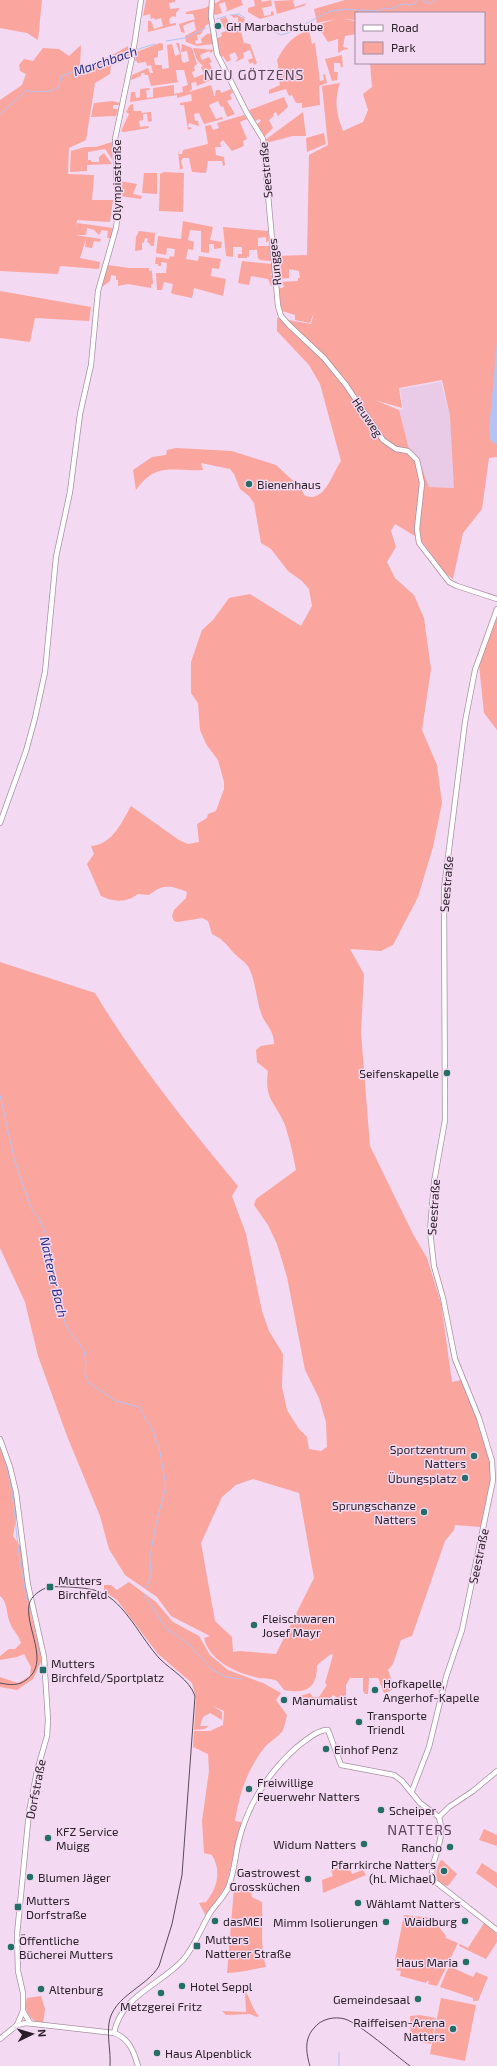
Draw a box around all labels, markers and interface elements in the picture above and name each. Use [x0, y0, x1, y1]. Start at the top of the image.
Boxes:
legend [355, 12, 485, 64]
place label: GH Marbachstube [226, 19, 323, 33]
text: Road [391, 20, 419, 34]
marker: GH Marbachstube [213, 21, 223, 31]
text: Park [391, 40, 416, 54]
water label: Marchbach [71, 43, 139, 79]
district label: NEU GÖTZENS [204, 66, 304, 83]
street label: Olympiastraße [109, 139, 123, 221]
street label: Seestraße [256, 141, 274, 199]
street label: Rungges [265, 238, 283, 286]
street label: Heuweg [350, 395, 386, 440]
place label: Bienenhaus [257, 477, 321, 491]
marker: Bienenhaus [244, 479, 254, 489]
street label: Seestraße [437, 855, 455, 913]
place label: Seifenskapelle [359, 1066, 439, 1080]
marker: Seifenskapelle [442, 1068, 452, 1078]
street label: Seestraße [424, 1178, 442, 1236]
water label: Natterer Bach [37, 1235, 71, 1319]
place label: Sportzentrum Natters [390, 1442, 466, 1470]
marker: Sportzentrum Natters [469, 1451, 479, 1461]
place label: Übungsplatz [388, 1471, 457, 1485]
marker: Übungsplatz [460, 1473, 470, 1483]
place label: Sprungschanze Natters [332, 1498, 416, 1526]
marker: Sprungschanze Natters [419, 1507, 429, 1517]
street label: Seestraße [465, 1527, 491, 1585]
place label: Mutters Birchfeld [58, 1573, 107, 1601]
marker: Mutters Birchfeld [45, 1582, 55, 1592]
place label: Fleischwaren Josef Mayr [262, 1611, 335, 1639]
marker: Fleischwaren Josef Mayr [249, 1620, 259, 1630]
place label: Mutters Birchfeld/Sportplatz [51, 1656, 164, 1684]
marker: Mutters Birchfeld/Sportplatz [38, 1665, 48, 1675]
place label: Hofkapelle, Angerhof-Kapelle [383, 1676, 479, 1704]
marker: Hofkapelle, Angerhof-Kapelle [370, 1685, 380, 1695]
place label: Manumalist [292, 1693, 358, 1707]
marker: Manumalist [279, 1695, 289, 1705]
place label: Transporte Triendl [367, 1708, 427, 1736]
marker: Transporte Triendl [354, 1717, 364, 1727]
place label: Einhof Penz [334, 1742, 398, 1756]
marker: Einhof Penz [321, 1744, 331, 1754]
street label: Dorfstraße [22, 1758, 48, 1820]
place label: Freiwillige Feuerwehr Natters [257, 1775, 360, 1803]
marker: Freiwillige Feuerwehr Natters [244, 1784, 254, 1794]
place label: Scheiper [389, 1803, 436, 1817]
marker: Scheiper [376, 1805, 386, 1815]
district label: NATTERS [387, 1821, 453, 1838]
place label: KFZ Service Muigg [56, 1824, 119, 1852]
marker: KFZ Service Muigg [43, 1833, 53, 1843]
place label: Widum Natters [273, 1837, 356, 1851]
marker: Widum Natters [359, 1839, 369, 1849]
place label: Rancho [401, 1840, 442, 1854]
marker: Rancho [445, 1842, 455, 1852]
place label: Pfarrkirche Natters (hl. Michael) [331, 1857, 436, 1885]
place label: Gastrowest Grossküchen [230, 1865, 300, 1893]
marker: Pfarrkirche Natters (hl. Michael) [439, 1866, 449, 1876]
place label: Blumen Jäger [38, 1870, 111, 1884]
marker: Blumen Jäger [25, 1872, 35, 1882]
marker: Gastrowest Grossküchen [303, 1874, 313, 1884]
place label: Mutters Dorfstraße [26, 1893, 87, 1921]
place label: Wählamt Natters [366, 1896, 460, 1910]
marker: Wählamt Natters [353, 1898, 363, 1908]
marker: Mutters Dorfstraße [13, 1902, 23, 1912]
place label: dasMEI [223, 1914, 263, 1928]
place label: Waidburg [404, 1914, 457, 1928]
place label: Mimm Isolierungen [273, 1915, 378, 1929]
marker: dasMEI [210, 1916, 220, 1926]
marker: Waidburg [460, 1916, 470, 1926]
marker: Mimm Isolierungen [381, 1917, 391, 1927]
place label: Mutters Natterer Straße [205, 1932, 291, 1960]
place label: Öffentliche Bücherei Mutters [19, 1933, 113, 1961]
marker: Mutters Natterer Straße [192, 1941, 202, 1951]
marker: Öffentliche Bücherei Mutters [6, 1942, 16, 1952]
place label: Haus Maria [396, 1955, 458, 1969]
marker: Haus Maria [461, 1957, 471, 1967]
place label: Hotel Seppl [190, 1979, 253, 1993]
marker: Hotel Seppl [177, 1981, 187, 1991]
place label: Altenburg [49, 1982, 103, 1996]
marker: Altenburg [36, 1984, 46, 1994]
marker: Metzgerei Fritz [156, 1988, 166, 1998]
place label: Gemeindesaal [333, 1992, 410, 2006]
marker: Gemeindesaal [413, 1994, 423, 2004]
place label: Metzgerei Fritz [120, 1999, 202, 2013]
north arrow [12, 2014, 52, 2054]
place label: Raiffeisen-Arena Natters [353, 2015, 445, 2043]
marker: Raiffeisen-Arena Natters [448, 2024, 458, 2034]
text: N [36, 2029, 49, 2038]
place label: Haus Alpenblick [165, 2046, 252, 2060]
marker: Haus Alpenblick [152, 2048, 162, 2058]

